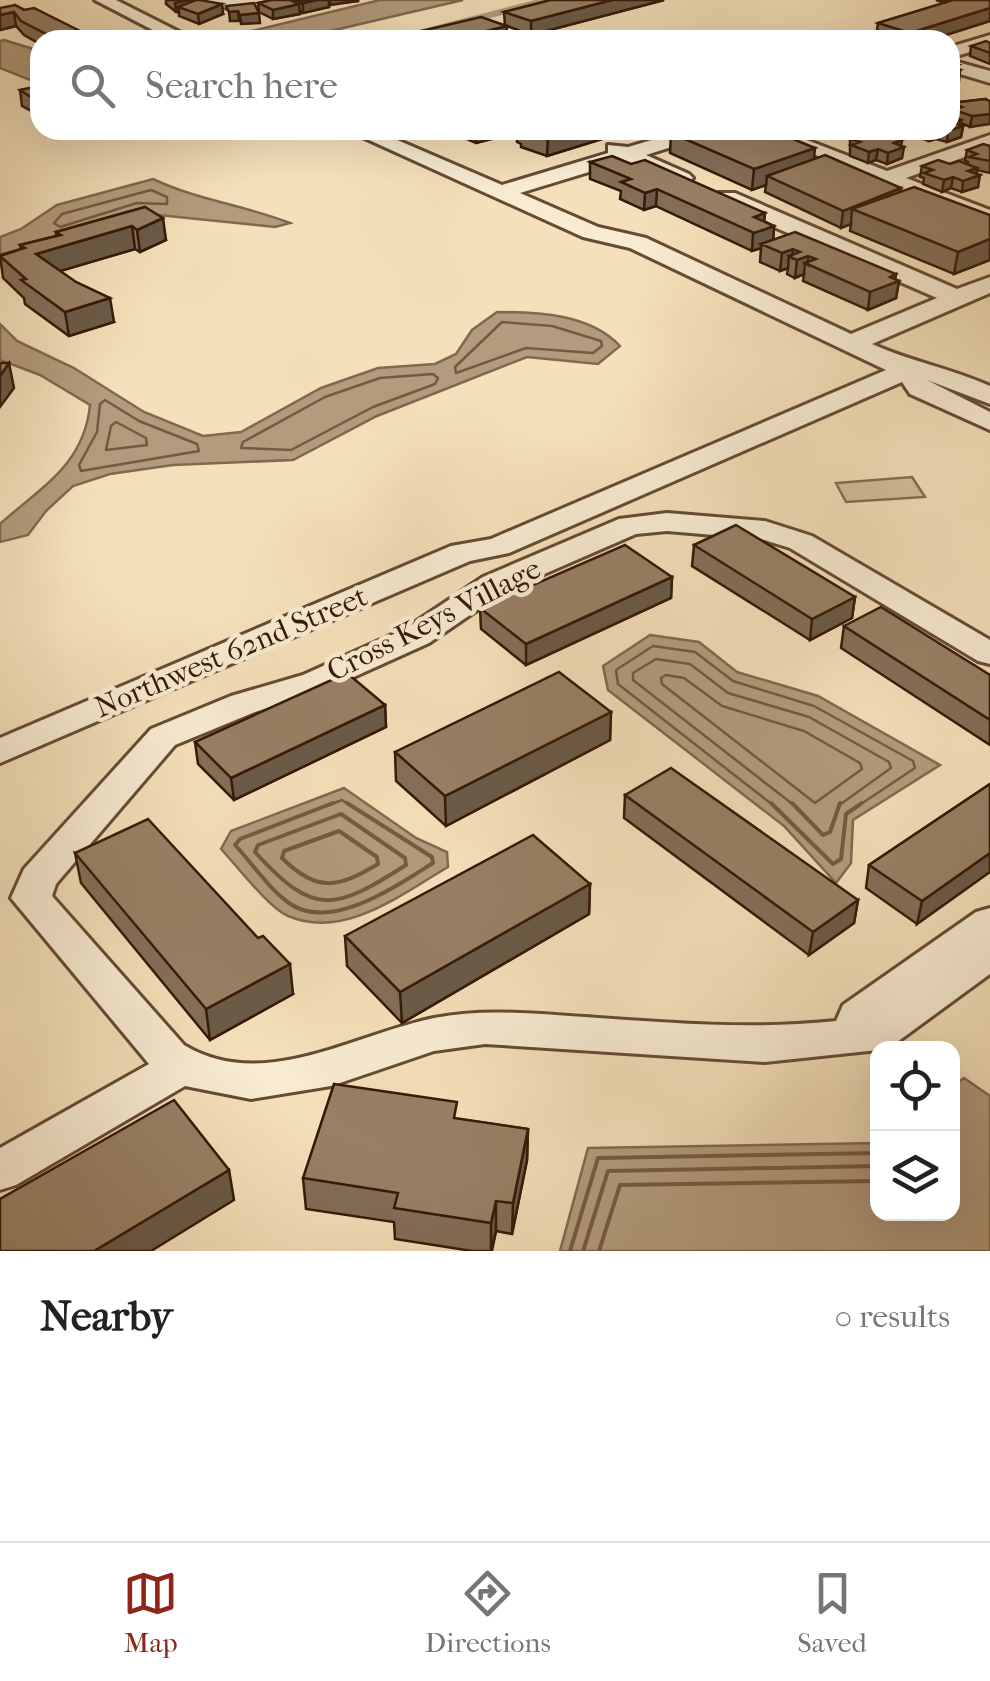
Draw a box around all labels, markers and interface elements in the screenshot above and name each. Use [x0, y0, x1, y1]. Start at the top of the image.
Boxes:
search box [30, 30, 960, 140]
icon: search [65, 58, 120, 113]
text: Search here [145, 63, 338, 108]
street label: Cross Keys Village [321, 551, 547, 689]
street label: Northwest 62nd Street [89, 579, 373, 725]
map controls [870, 1041, 960, 1221]
button: locate [870, 1041, 960, 1131]
button: layers [870, 1131, 960, 1221]
text: Nearby [40, 1292, 172, 1341]
text: 0 results [834, 1298, 950, 1335]
tab: Map [123, 1566, 178, 1659]
tab: Directions [425, 1566, 551, 1659]
tab: Saved [797, 1566, 867, 1659]

